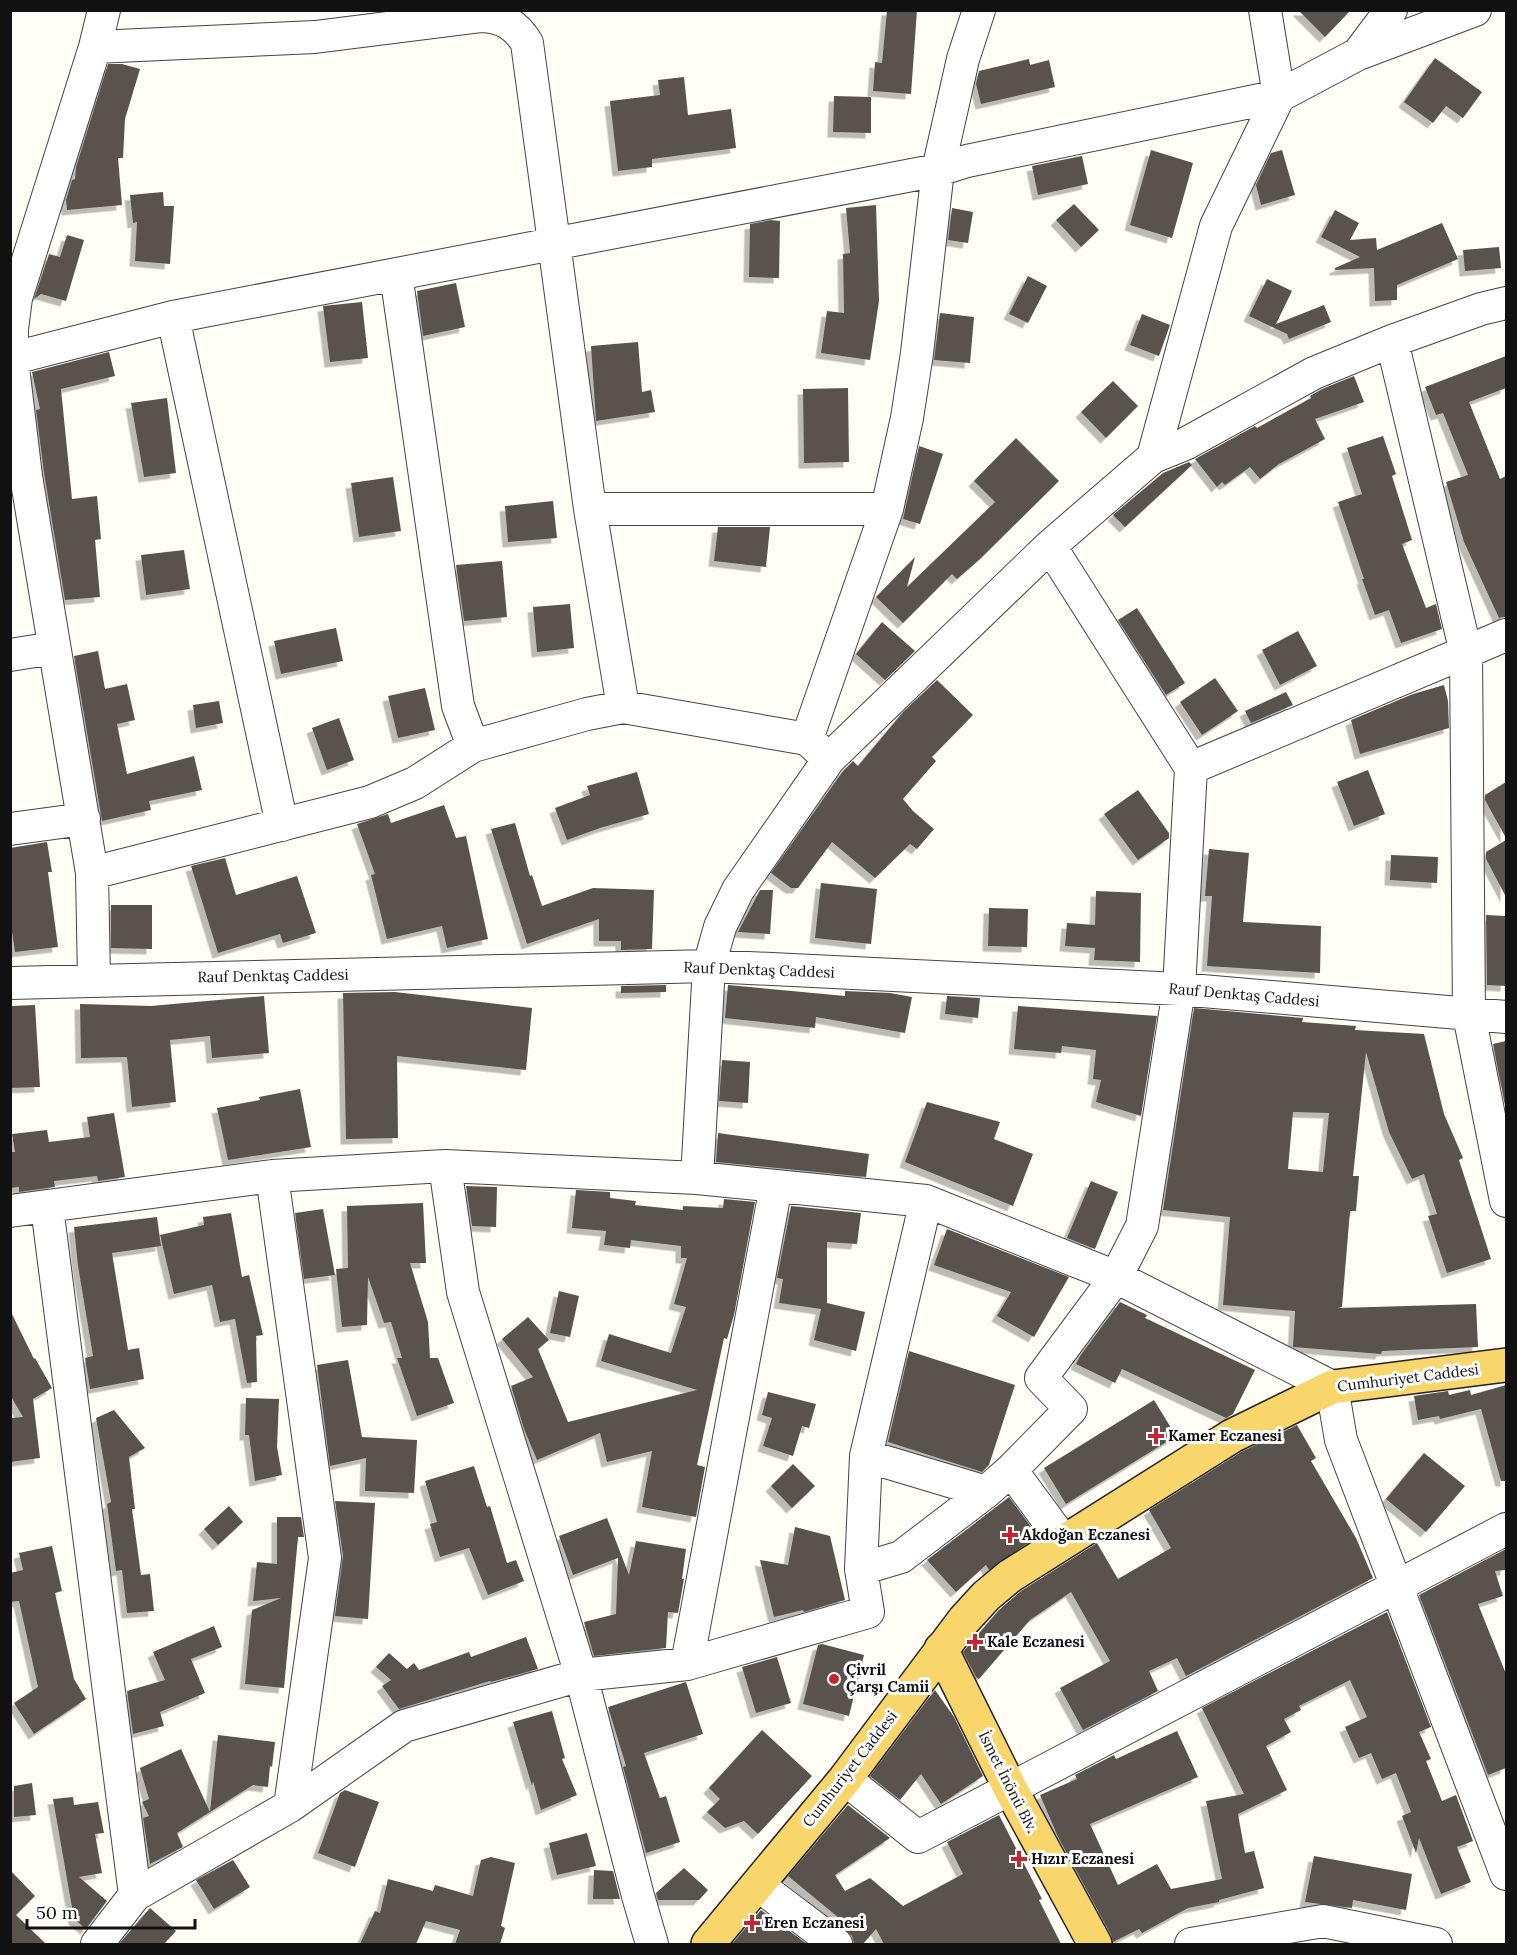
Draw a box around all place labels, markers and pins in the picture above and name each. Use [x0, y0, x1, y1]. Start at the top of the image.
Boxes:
place label: Kamer Eczanesi [1168, 1426, 1282, 1445]
marker: Kamer Eczanesi [1149, 1429, 1163, 1443]
place label: Akdoğan Eczanesi [1022, 1525, 1150, 1544]
marker: Akdoğan Eczanesi [1003, 1528, 1017, 1542]
place label: Kale Eczanesi [987, 1632, 1085, 1651]
marker: Kale Eczanesi [968, 1635, 982, 1649]
place label: Çivril Çarşı Camii [846, 1660, 929, 1696]
marker: Çivril Çarşı Camii [827, 1672, 841, 1686]
place label: Hızır Eczanesi [1031, 1849, 1134, 1868]
marker: Hızır Eczanesi [1012, 1852, 1026, 1866]
place label: Eren Eczanesi [764, 1913, 864, 1932]
marker: Eren Eczanesi [745, 1916, 759, 1930]

